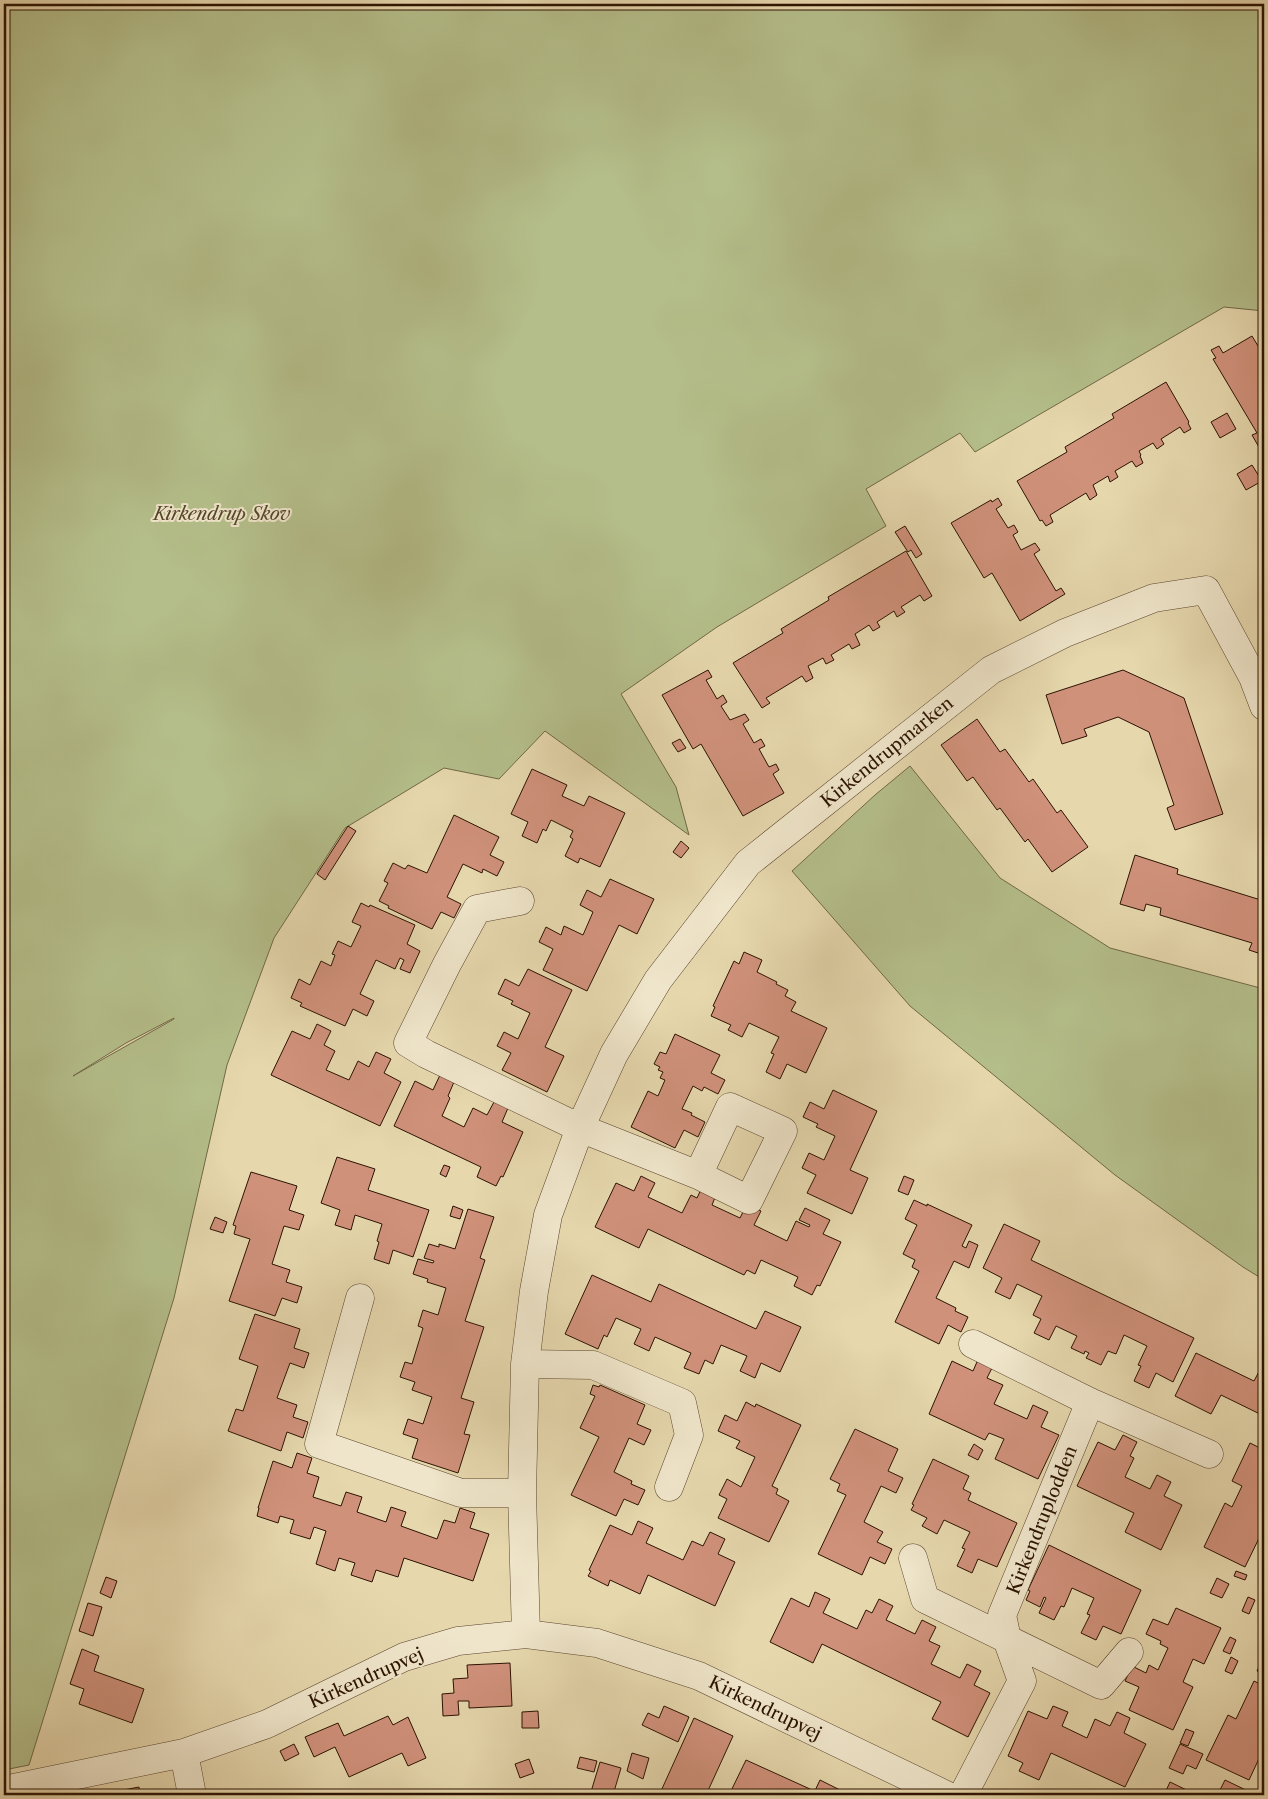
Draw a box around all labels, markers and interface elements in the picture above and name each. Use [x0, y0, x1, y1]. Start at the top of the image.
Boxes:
park label: Kirkendrup Skov [152, 503, 291, 525]
street label: Kirkendrupmarken [816, 692, 958, 812]
street label: Kirkendruplodden [1002, 1442, 1082, 1598]
street label: Kirkendrupvej [305, 1643, 427, 1713]
street label: Kirkendrupvej [705, 1671, 825, 1745]

